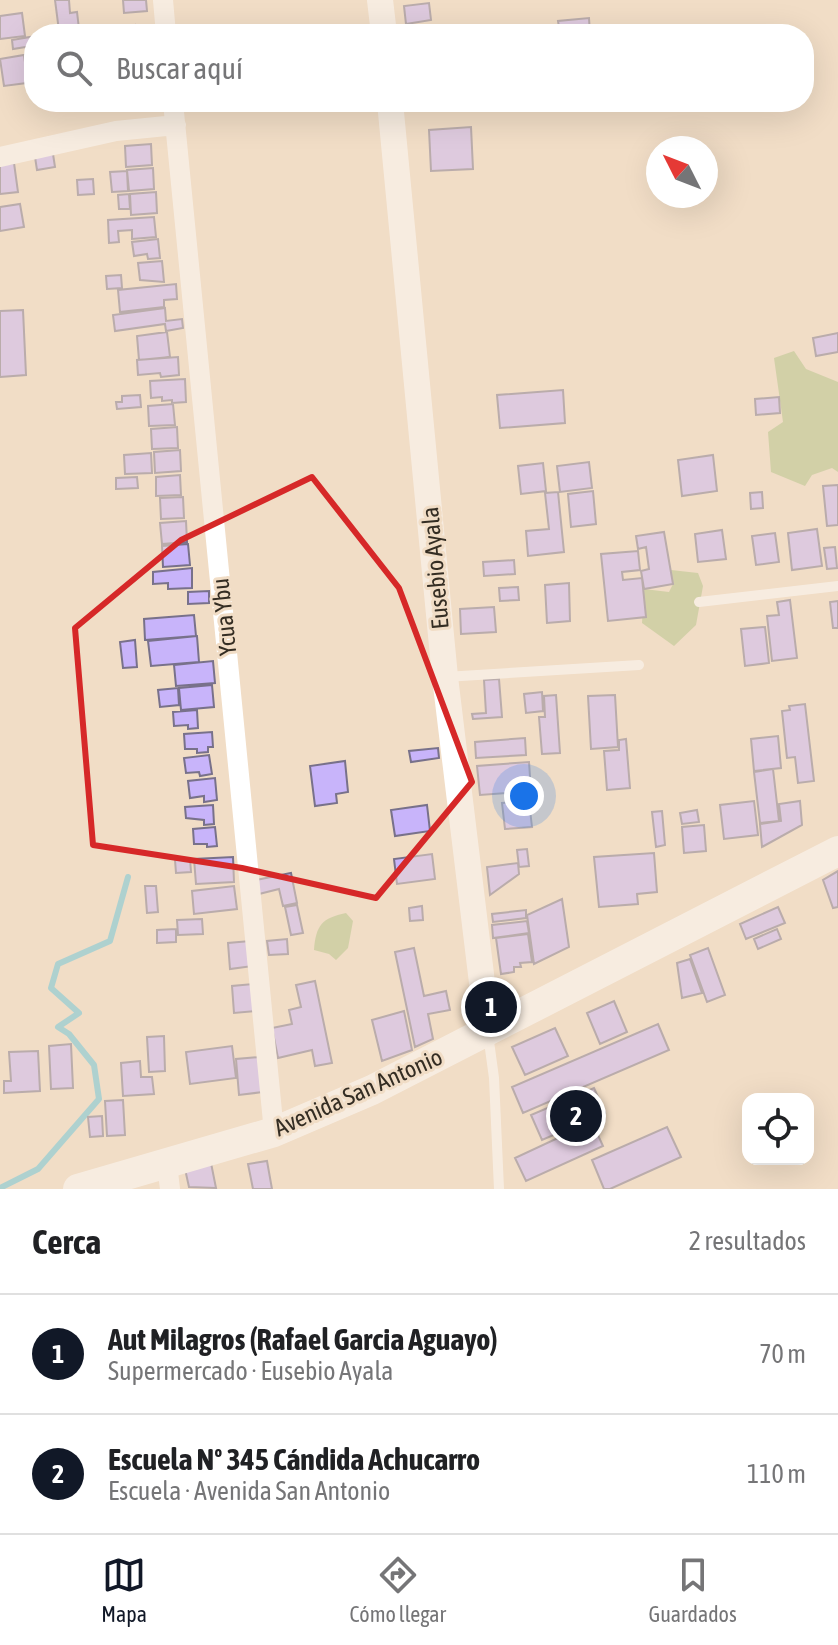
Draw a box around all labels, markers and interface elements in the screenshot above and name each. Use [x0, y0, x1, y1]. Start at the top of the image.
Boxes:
search box [24, 24, 814, 112]
icon: search [52, 46, 96, 90]
text: Buscar aquí [116, 51, 243, 85]
north arrow [646, 136, 718, 208]
street label: Eusebio Ayala [416, 506, 454, 630]
street label: Ycua Ybu [207, 577, 241, 657]
your location [504, 776, 544, 816]
pin: 1 [465, 977, 517, 1037]
street label: Avenida San Antonio [270, 1043, 446, 1141]
pin: 2 [550, 1086, 602, 1146]
map controls [742, 1093, 814, 1165]
button: locate [742, 1093, 814, 1165]
text: Cerca [32, 1222, 101, 1261]
text: 2 resultados [689, 1226, 806, 1256]
text: Aut Milagros (Rafael Garcia Aguayo) [108, 1322, 498, 1356]
text: 1 [52, 1339, 64, 1369]
text: 70 m [759, 1339, 806, 1369]
text: Supermercado · Eusebio Ayala [108, 1356, 393, 1386]
text: Escuela Nº 345 Cándida Achucarro [108, 1442, 480, 1476]
text: 2 [52, 1459, 64, 1489]
text: 110 m [747, 1459, 806, 1489]
text: Escuela · Avenida San Antonio [108, 1476, 390, 1506]
tab: Mapa [101, 1553, 147, 1627]
tab: Cómo llegar [349, 1553, 446, 1627]
tab: Guardados [649, 1553, 737, 1627]

